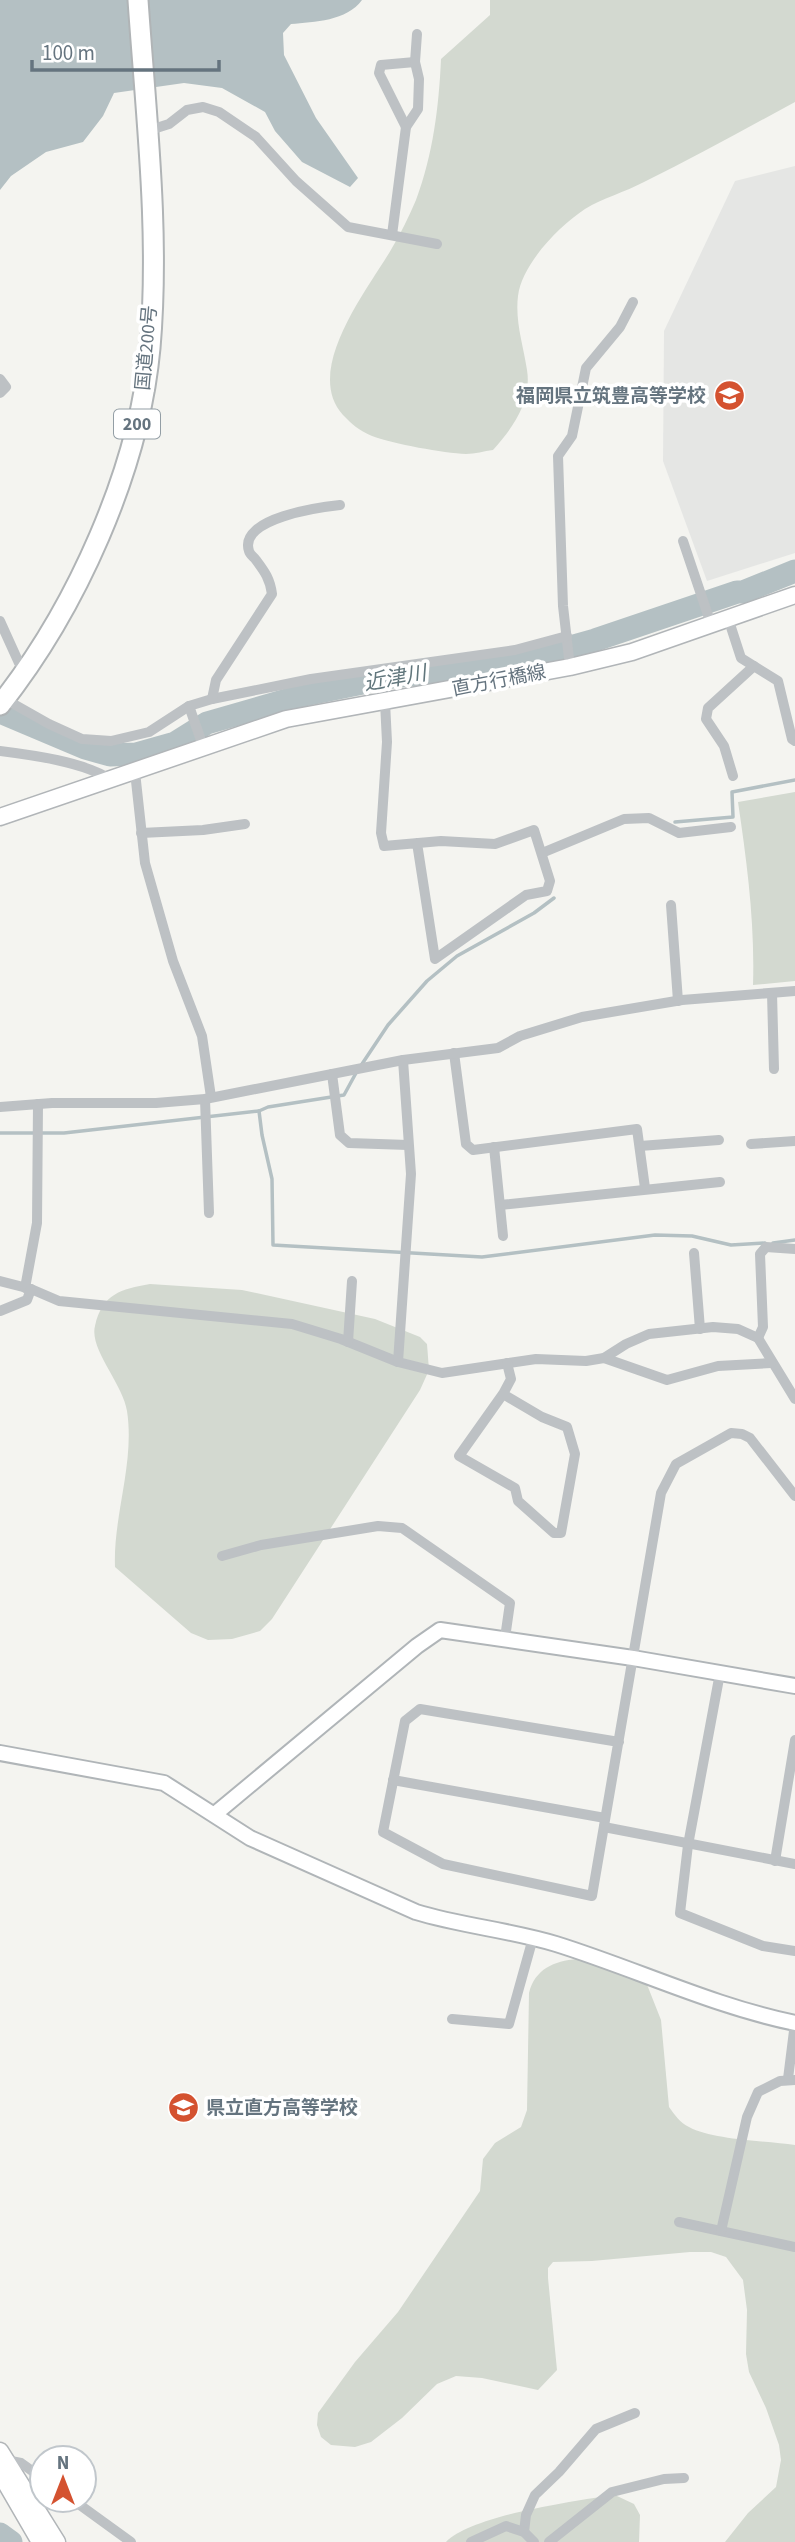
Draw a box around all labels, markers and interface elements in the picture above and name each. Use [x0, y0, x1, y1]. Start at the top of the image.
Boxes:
scale bar [32, 28, 219, 72]
text: 100 m [42, 38, 95, 68]
street label: 国道200号 [130, 304, 164, 392]
school or university icon: 福岡県立筑豊高等学校 [712, 379, 746, 413]
place label: 福岡県立筑豊高等学校 [516, 383, 706, 410]
road number: 200 [114, 410, 160, 438]
water label: 近津川 [361, 657, 431, 698]
street label: 直方行橋線 [450, 659, 548, 703]
school or university icon: 県立直方高等学校 [166, 2091, 200, 2125]
place label: 県立直方高等学校 [206, 2095, 358, 2122]
north arrow [28, 2444, 98, 2514]
text: N [57, 2450, 69, 2477]

